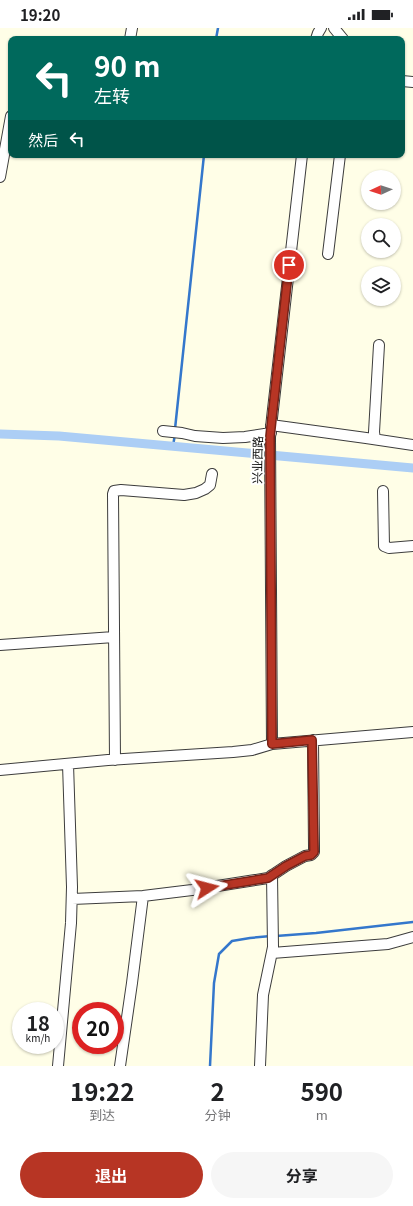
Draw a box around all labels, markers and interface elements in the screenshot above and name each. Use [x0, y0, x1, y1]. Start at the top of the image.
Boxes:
text: 19:20 [20, 4, 60, 25]
text: 90 m [94, 45, 160, 85]
icon: left [28, 52, 80, 104]
text: 左转 [94, 82, 130, 108]
icon: left [66, 128, 88, 150]
text: 然后 [28, 129, 58, 150]
north arrow [361, 170, 401, 210]
map controls [361, 170, 401, 306]
button: search [361, 218, 401, 258]
pin [272, 248, 306, 282]
icon: arrive [278, 254, 300, 276]
button: layers [361, 266, 401, 306]
street label: 兴业西路 [248, 436, 265, 484]
position arrow [186, 867, 228, 909]
speed limit sign: 20 [72, 1002, 124, 1054]
text: 18 [26, 1008, 50, 1037]
text: km/h [26, 1030, 50, 1045]
text: 19:22 [70, 1073, 134, 1108]
text: 2 [210, 1073, 225, 1108]
text: 590 [300, 1073, 343, 1108]
text: 到达 [89, 1105, 115, 1124]
text: 分钟 [204, 1105, 230, 1124]
text: m [316, 1105, 328, 1124]
button: 退出 [20, 1152, 203, 1198]
button: 分享 [211, 1152, 393, 1198]

